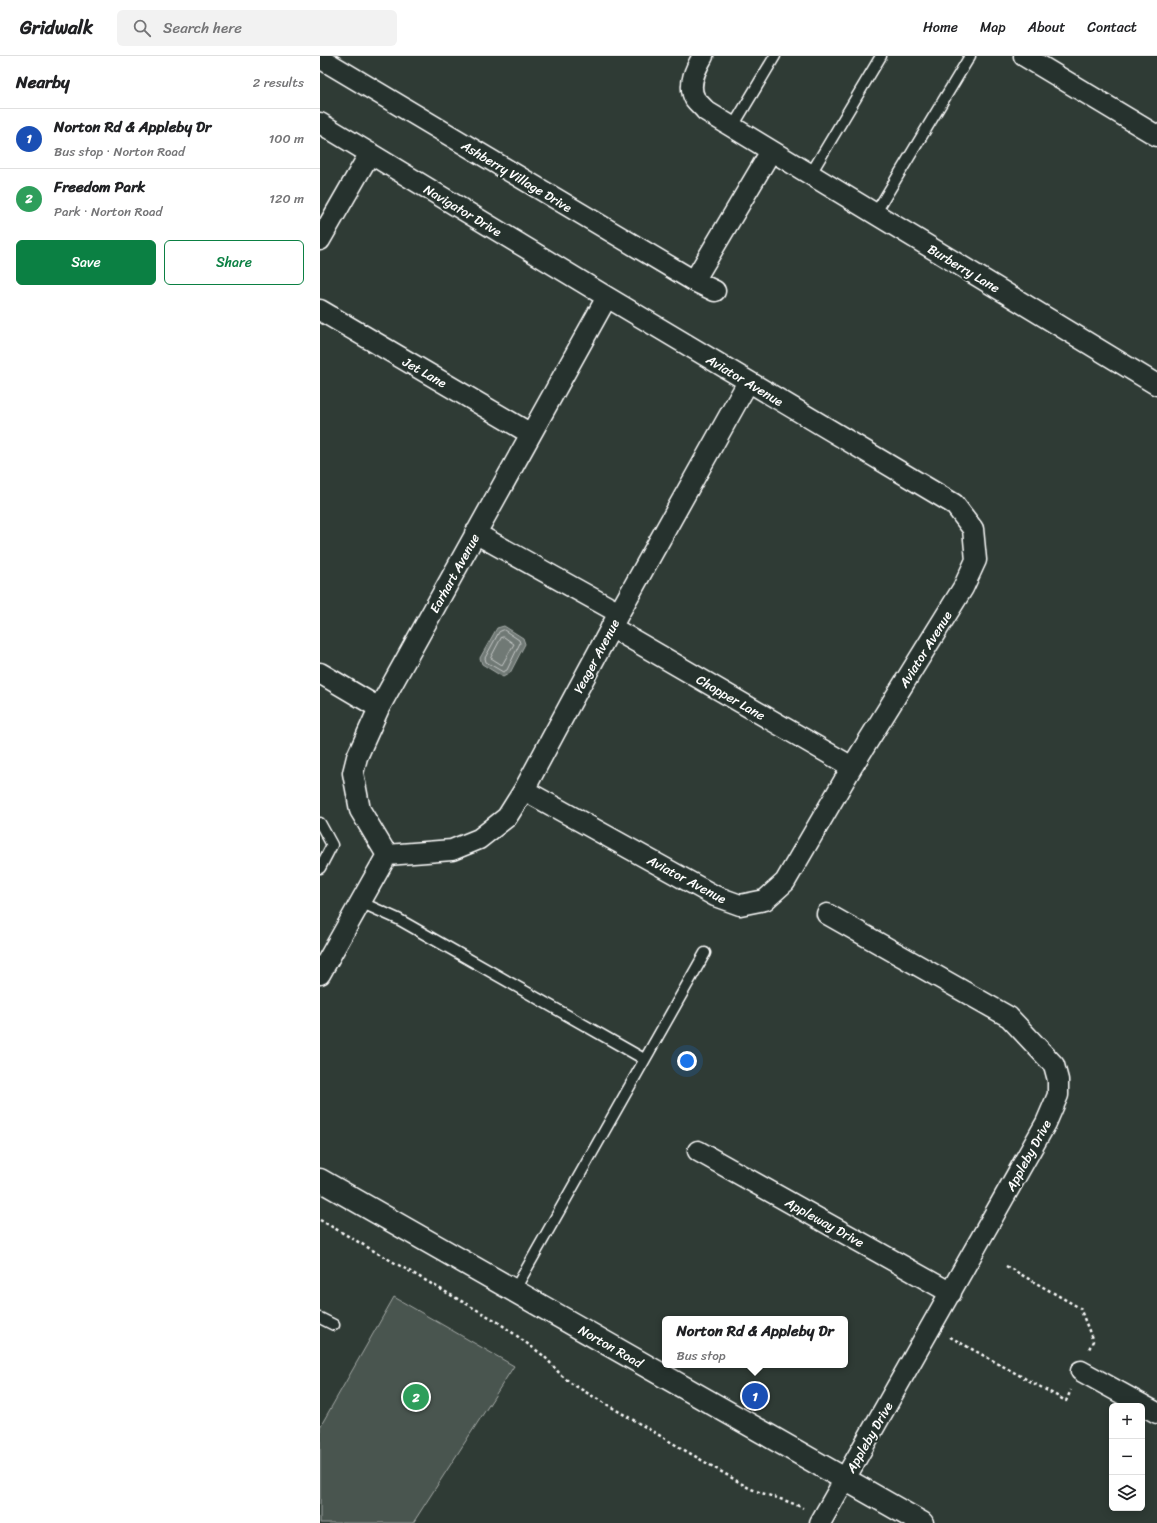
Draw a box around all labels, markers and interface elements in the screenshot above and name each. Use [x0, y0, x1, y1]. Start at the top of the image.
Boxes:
search box [117, 10, 397, 46]
text: Gridwalk [20, 11, 93, 44]
text: Search here [163, 15, 242, 41]
text: Home [923, 15, 958, 40]
text: Map [980, 15, 1006, 40]
text: About [1028, 15, 1065, 40]
text: Contact [1087, 15, 1137, 40]
icon: search [131, 17, 153, 39]
text: Nearby [16, 67, 70, 97]
text: 2 results [253, 71, 304, 94]
text: Norton Rd & Appleby Dr [54, 114, 211, 140]
text: 1 [26, 127, 32, 150]
text: 100 m [269, 127, 304, 150]
street label: Ashberry Village Drive [456, 134, 577, 219]
text: Bus stop · Norton Road [54, 140, 185, 163]
text: Freedom Park [54, 174, 145, 200]
street label: Navigator Drive [419, 178, 506, 243]
text: 2 [25, 187, 33, 210]
text: 120 m [269, 187, 304, 210]
text: Park · Norton Road [54, 200, 162, 223]
street label: Burberry Lane [923, 238, 1005, 299]
button: Save [16, 240, 156, 285]
button: Share [164, 240, 304, 285]
street label: Aviator Avenue [701, 348, 788, 413]
street label: Jet Lane [397, 350, 451, 394]
street label: Earhart Avenue [423, 529, 486, 617]
street label: Aviator Avenue [892, 606, 958, 693]
street label: Yeager Avenue [567, 615, 626, 698]
street label: Chopper Lane [692, 668, 770, 727]
street label: Aviator Avenue [642, 848, 731, 910]
your location [677, 1051, 697, 1071]
street label: Appleby Drive [999, 1115, 1058, 1196]
street label: Appleway Drive [780, 1191, 869, 1254]
popup [662, 1316, 848, 1368]
text: Norton Rd & Appleby Dr [676, 1318, 834, 1344]
street label: Norton Road [574, 1319, 648, 1375]
text: Bus stop [676, 1344, 726, 1367]
pin: 1 [742, 1381, 768, 1411]
pin: 2 [403, 1382, 429, 1412]
street label: Appleby Drive [839, 1397, 899, 1478]
map controls [1109, 1403, 1145, 1511]
button: + [1109, 1403, 1145, 1439]
button: − [1109, 1439, 1145, 1475]
button: layers [1109, 1475, 1145, 1511]

